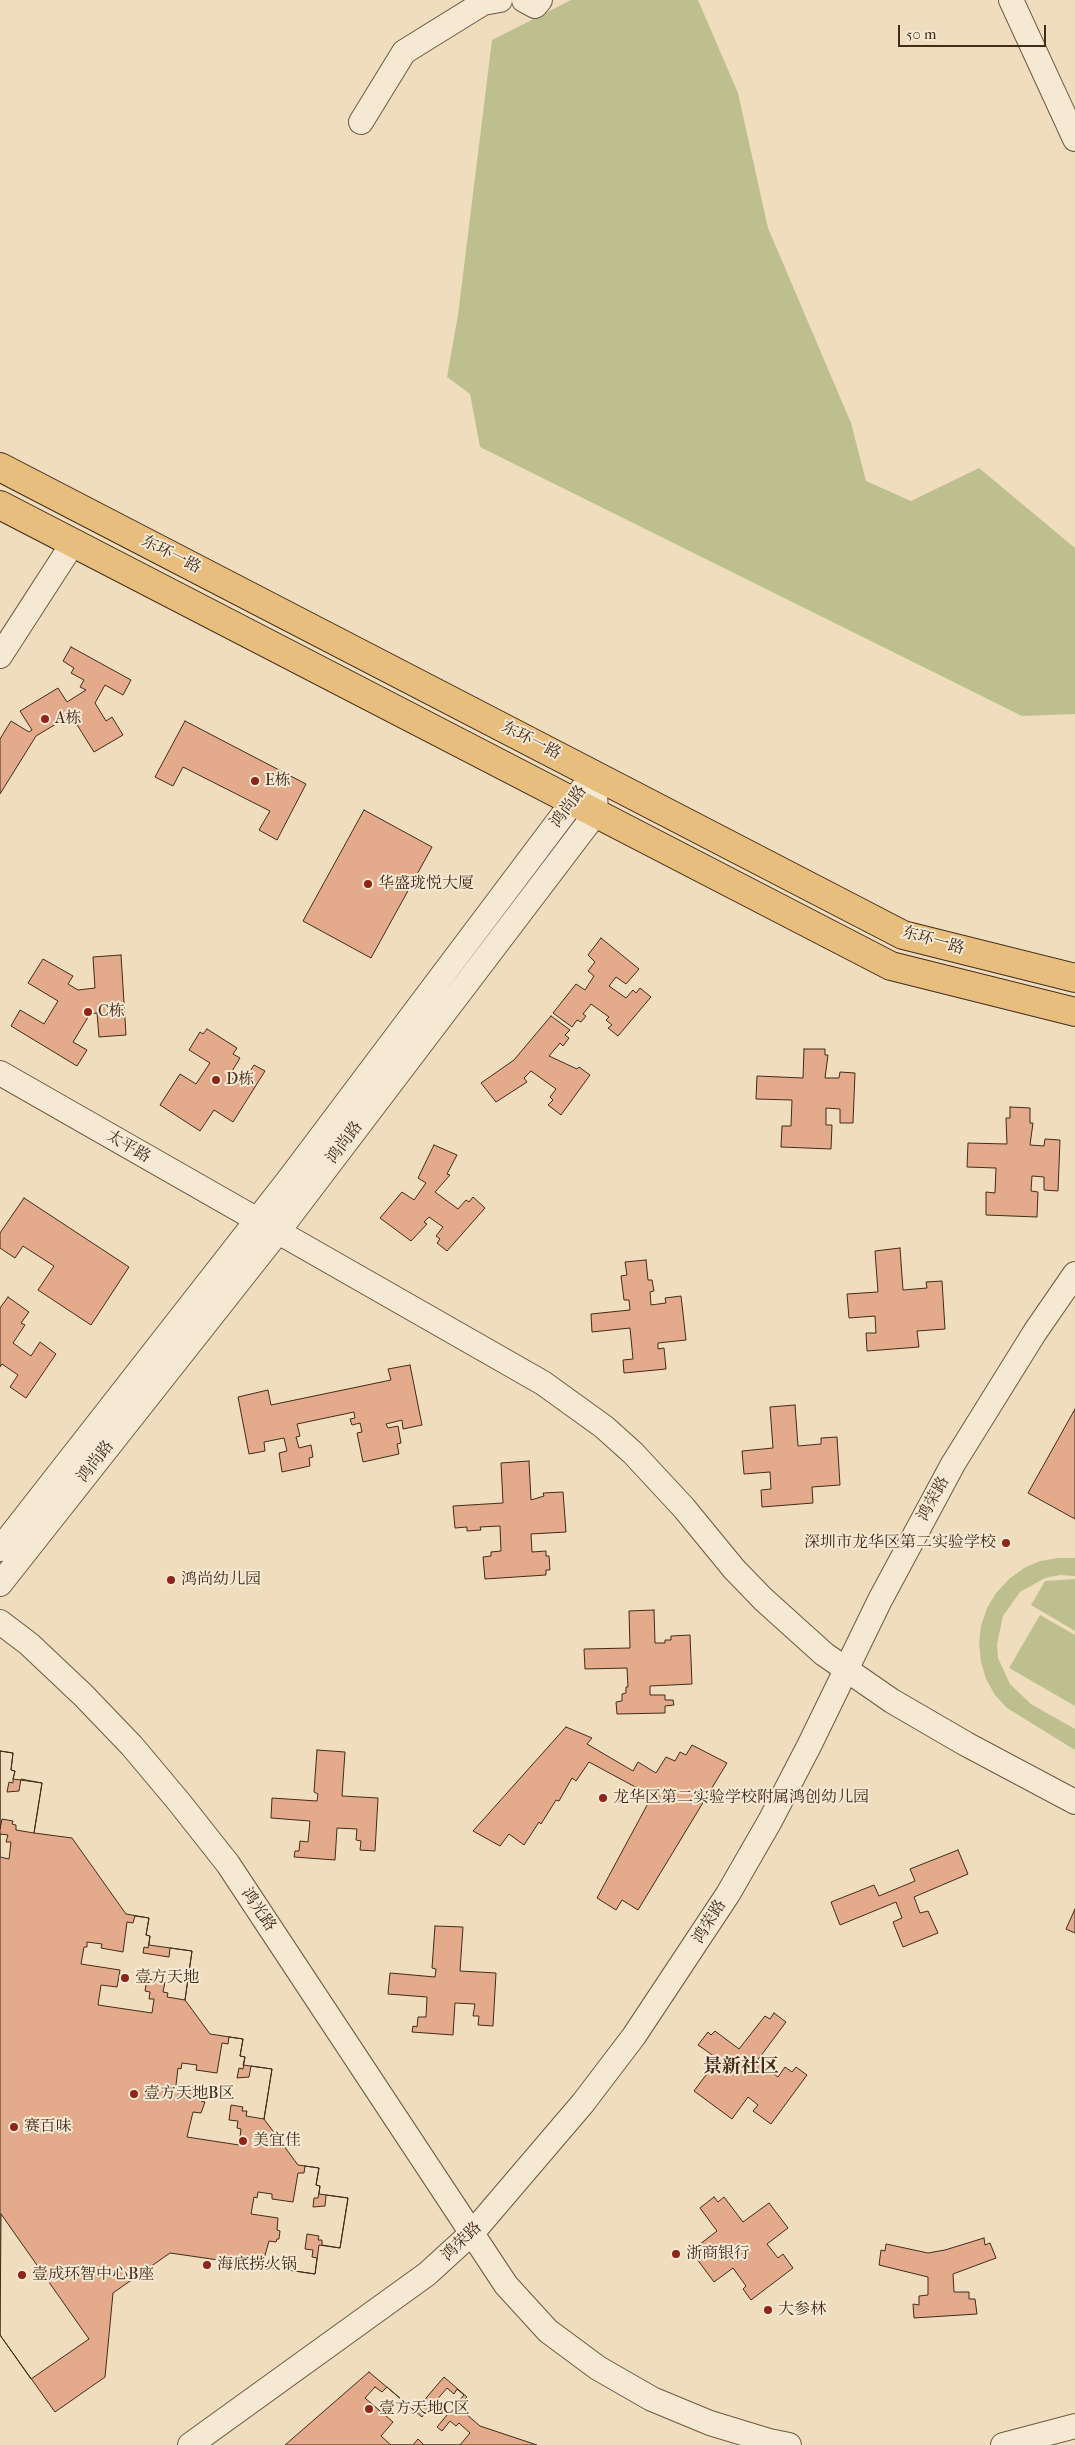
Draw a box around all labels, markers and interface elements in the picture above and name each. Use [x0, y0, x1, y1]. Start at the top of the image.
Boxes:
scale bar [900, 15, 1048, 47]
text: 50 m [906, 25, 936, 43]
street label: 东环一路 [138, 532, 204, 578]
place label: A栋 [55, 709, 81, 729]
marker: A栋 [39, 713, 51, 725]
street label: 东环一路 [498, 718, 564, 764]
place label: E栋 [265, 771, 291, 791]
marker: E栋 [249, 775, 261, 787]
street label: 鸿尚路 [547, 782, 591, 832]
place label: 华盛珑悦大厦 [378, 874, 474, 894]
marker: 华盛珑悦大厦 [362, 878, 374, 890]
street label: 东环一路 [900, 923, 966, 959]
place label: C栋 [98, 1002, 125, 1022]
marker: C栋 [82, 1006, 94, 1018]
place label: D栋 [226, 1070, 254, 1090]
marker: D栋 [210, 1074, 222, 1086]
street label: 鸿尚路 [323, 1118, 367, 1168]
street label: 太平路 [102, 1127, 154, 1167]
street label: 鸿尚路 [74, 1437, 118, 1487]
street label: 鸿荣路 [914, 1473, 954, 1525]
place label: 深圳市龙华区第二实验学校 [804, 1533, 996, 1553]
marker: 深圳市龙华区第二实验学校 [1000, 1537, 1012, 1549]
place label: 鸿尚幼儿园 [181, 1570, 261, 1590]
marker: 鸿尚幼儿园 [165, 1574, 177, 1586]
place label: 龙华区第二实验学校附属鸿创幼儿园 [613, 1788, 869, 1808]
marker: 龙华区第二实验学校附属鸿创幼儿园 [597, 1792, 609, 1804]
street label: 鸿光路 [237, 1885, 279, 1935]
street label: 鸿荣路 [689, 1897, 731, 1947]
place label: 壹方天地 [135, 1968, 199, 1988]
marker: 壹方天地 [119, 1972, 131, 1984]
district label: 景新社区 [703, 2056, 779, 2078]
place label: 壹方天地B区 [144, 2084, 234, 2104]
marker: 壹方天地B区 [128, 2088, 140, 2100]
place label: 赛百味 [24, 2117, 72, 2137]
marker: 赛百味 [8, 2121, 20, 2133]
place label: 美宜佳 [253, 2131, 301, 2151]
marker: 美宜佳 [237, 2135, 249, 2147]
street label: 鸿荣路 [438, 2218, 486, 2266]
place label: 浙商银行 [686, 2244, 750, 2264]
marker: 浙商银行 [670, 2248, 682, 2260]
place label: 海底捞火锅 [217, 2255, 297, 2275]
marker: 海底捞火锅 [201, 2259, 213, 2271]
place label: 壹成环智中心B座 [32, 2265, 154, 2285]
marker: 壹成环智中心B座 [16, 2269, 28, 2281]
place label: 大参林 [778, 2300, 826, 2320]
marker: 大参林 [762, 2304, 774, 2316]
place label: 壹方天地C区 [379, 2399, 470, 2419]
marker: 壹方天地C区 [363, 2403, 375, 2415]

